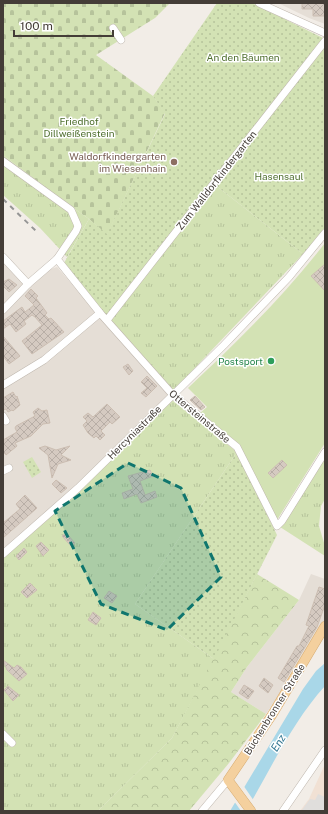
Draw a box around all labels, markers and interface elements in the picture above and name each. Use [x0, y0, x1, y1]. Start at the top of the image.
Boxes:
scale bar [14, 12, 113, 38]
text: 100 m [20, 19, 53, 33]
park label: An den Bäumen [206, 51, 280, 63]
park label: Friedhof Dillweißenstein [43, 115, 115, 139]
street label: Zum Walldorfkindergarten [173, 128, 259, 232]
place label: Waldorfkindergarten im Wiesenhain [69, 150, 166, 174]
marker: Waldorfkindergarten im Wiesenhain [169, 157, 179, 167]
park label: Hasensaul [254, 170, 304, 182]
place label: Postsport [218, 355, 263, 367]
marker: Postsport [266, 356, 276, 366]
street label: Ottersteinstraße [167, 387, 233, 445]
street label: Hercyniastraße [105, 402, 164, 461]
street label: Büchenbronner Straße [241, 661, 307, 757]
water label: Enz [268, 732, 288, 754]

